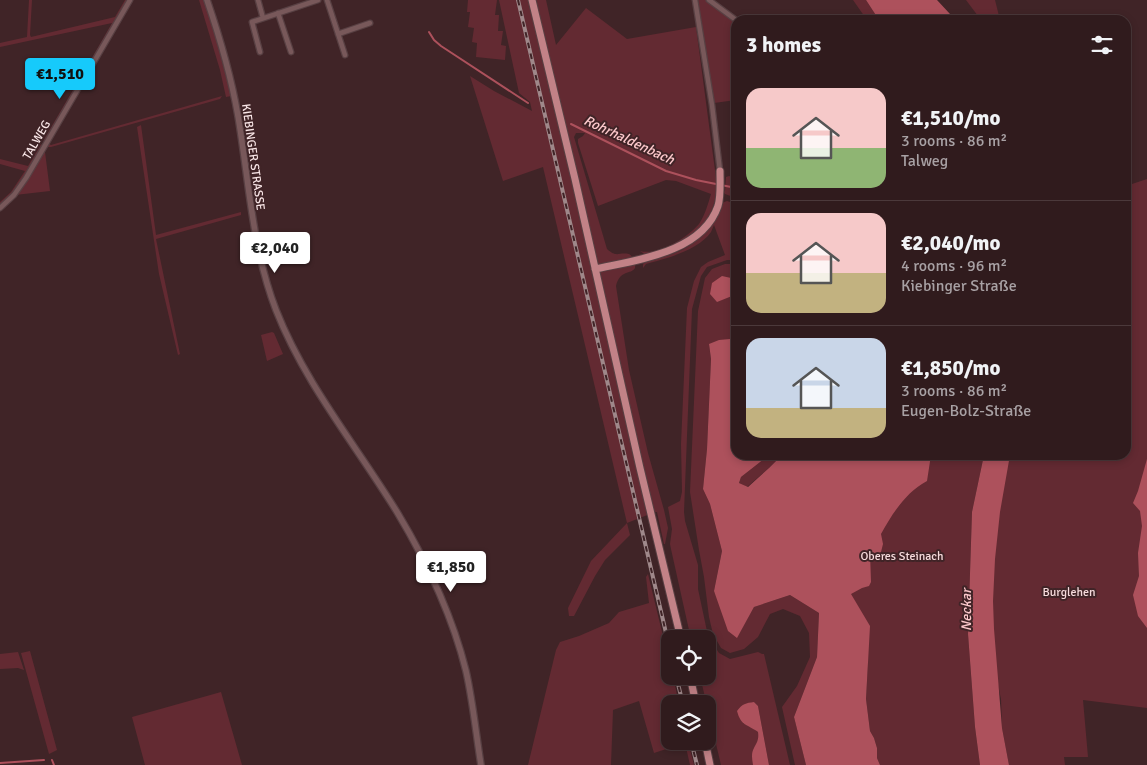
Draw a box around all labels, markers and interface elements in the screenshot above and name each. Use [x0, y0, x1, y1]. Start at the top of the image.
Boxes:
icon: filters [1088, 31, 1116, 59]
text: 3 homes [746, 32, 821, 58]
pin: €1,510 [19, 58, 101, 100]
text: €1,510 [36, 64, 84, 84]
street label: KIEBINGER STRASSE [238, 103, 268, 212]
text: €1,510/mo [901, 105, 1000, 131]
icon: home [786, 108, 846, 168]
water label: Rohrhaldenbach [581, 112, 677, 169]
street label: TALWEG [20, 118, 54, 162]
text: 3 rooms · 86 m² [901, 131, 1007, 151]
text: Talweg [901, 151, 948, 171]
text: €2,040/mo [901, 230, 1000, 256]
pin: €2,040 [234, 232, 316, 274]
icon: home [786, 233, 846, 293]
text: €2,040 [251, 238, 299, 258]
text: 4 rooms · 96 m² [901, 256, 1007, 276]
text: Kiebinger Straße [901, 276, 1017, 296]
text: €1,850/mo [901, 355, 1000, 381]
icon: home [786, 358, 846, 418]
text: 3 rooms · 86 m² [901, 381, 1007, 401]
text: Eugen-Bolz-Straße [901, 401, 1031, 421]
park label: Oberes Steinach [860, 549, 944, 564]
pin: €1,850 [410, 550, 492, 593]
text: €1,850 [427, 557, 475, 577]
park label: Burglehen [1043, 585, 1095, 600]
water label: Neckar [958, 587, 975, 631]
map controls [661, 630, 716, 750]
button: locate [661, 630, 716, 685]
button: layers [661, 695, 716, 750]

